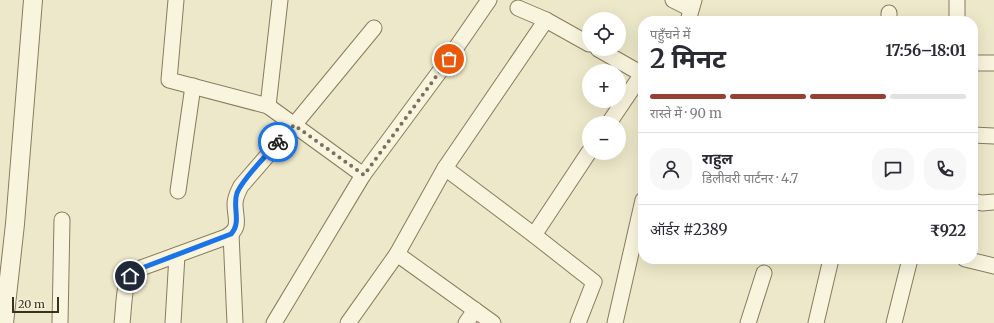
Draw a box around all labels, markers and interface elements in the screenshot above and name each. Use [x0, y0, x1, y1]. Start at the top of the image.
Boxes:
map controls [582, 12, 626, 160]
button: locate [582, 12, 626, 56]
text: पहुँचने में [650, 26, 691, 43]
text: 17:56–18:01 [885, 41, 966, 60]
pin [432, 42, 466, 76]
text: 2 मिनट [650, 42, 726, 75]
icon: bag [438, 48, 460, 70]
button: + [582, 64, 626, 108]
text: रास्ते में · 90 m [650, 105, 722, 122]
button: − [582, 116, 626, 160]
courier [258, 122, 298, 162]
icon: bike [267, 131, 289, 153]
button: person [650, 148, 692, 190]
button: chat [872, 148, 914, 190]
button: phone [924, 148, 966, 190]
text: राहुल [702, 149, 733, 168]
text: डिलीवरी पार्टनर · 4.7 [702, 170, 798, 187]
text: ऑर्डर #2389 [650, 220, 728, 239]
text: ₹922 [929, 221, 966, 240]
pin [113, 259, 147, 293]
icon: home [119, 265, 141, 287]
scale bar [12, 295, 59, 314]
text: 20 m [18, 297, 45, 311]

